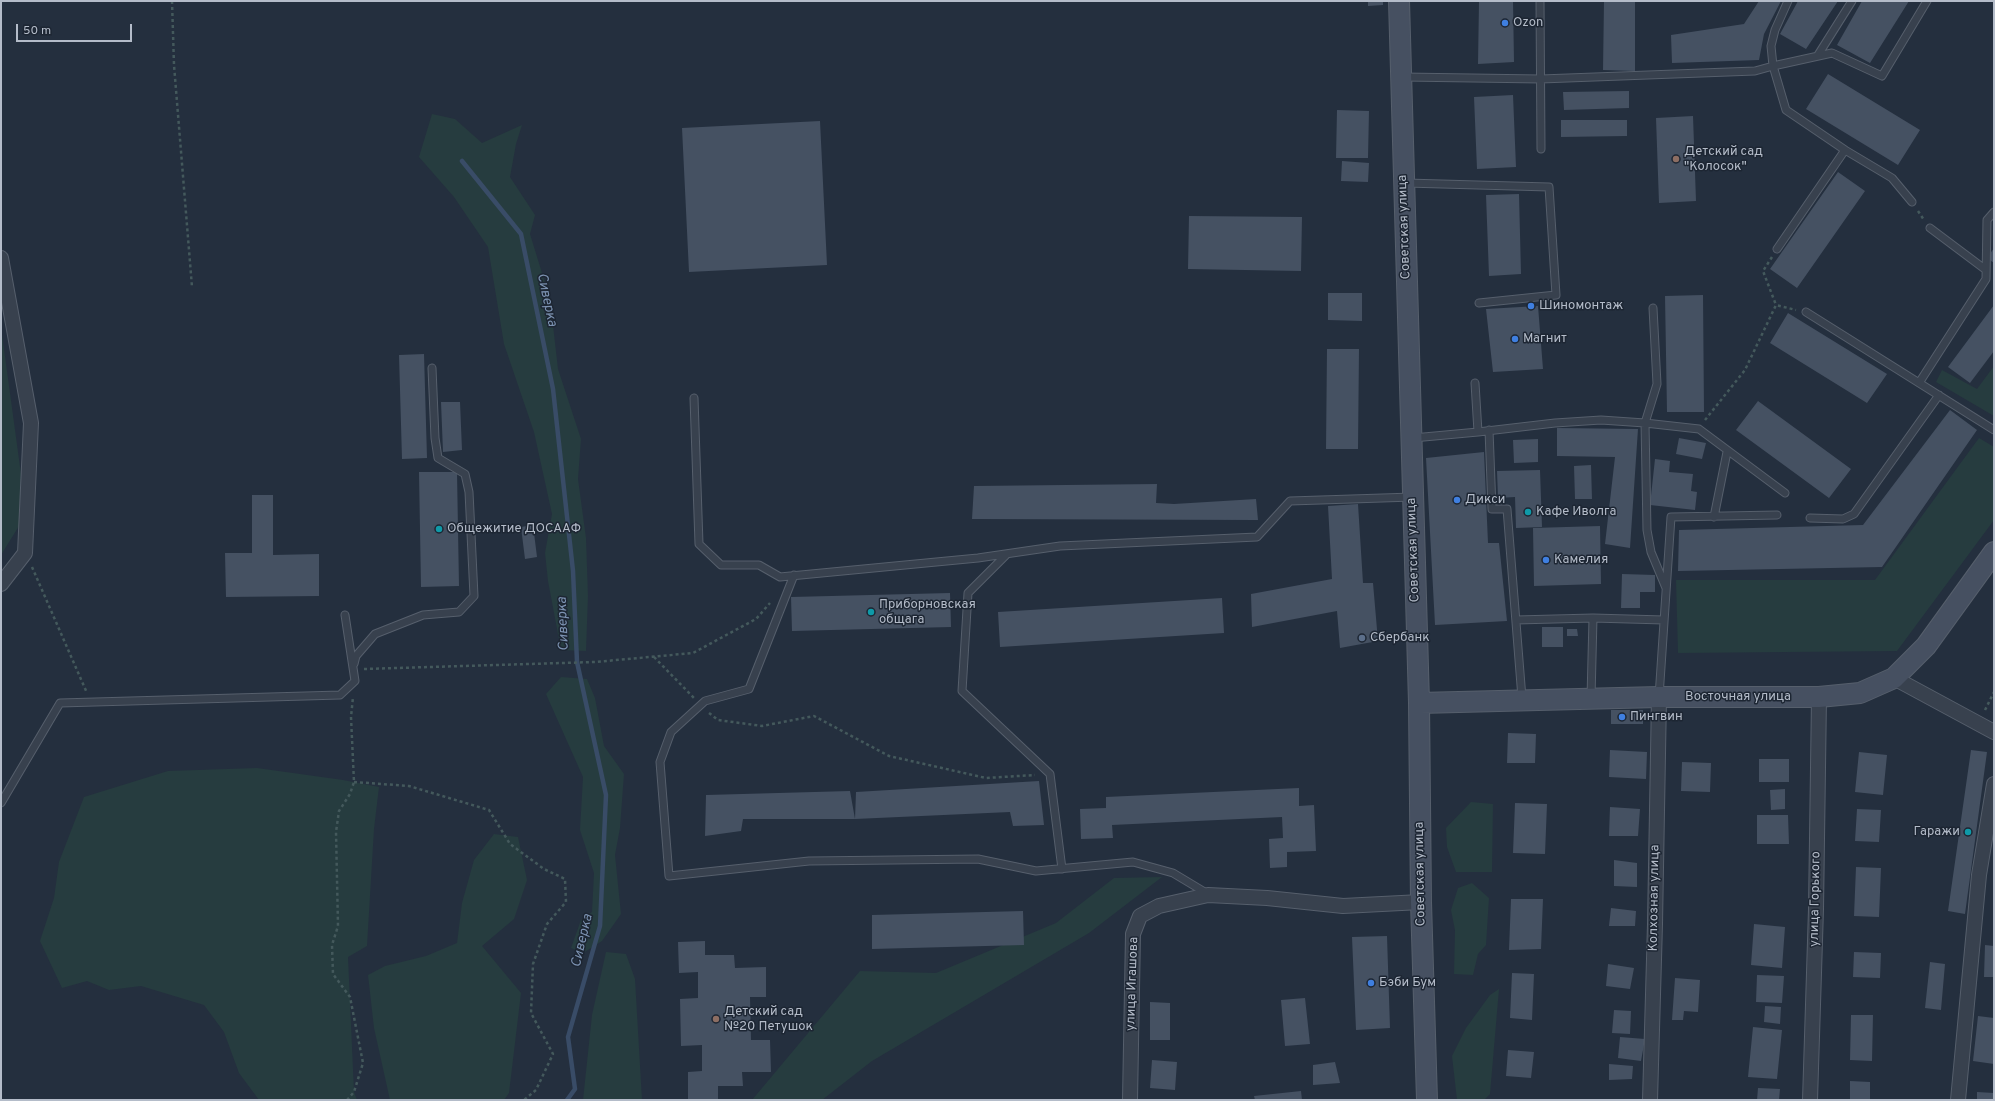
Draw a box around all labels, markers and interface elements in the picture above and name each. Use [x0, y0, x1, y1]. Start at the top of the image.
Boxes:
place label: Ozon [1513, 15, 1543, 31]
scale bar [18, 16, 134, 42]
marker: Ozon [1500, 18, 1510, 28]
text: 50 m [23, 23, 51, 39]
place label: Детский сад "Колосок" [1684, 144, 1763, 175]
marker: Детский сад "Колосок" [1671, 154, 1681, 164]
street label: Советская улица [1395, 174, 1415, 280]
water label: Сиверка [532, 272, 560, 328]
place label: Шиномонтаж [1539, 298, 1623, 314]
marker: Шиномонтаж [1526, 301, 1536, 311]
place label: Магнит [1523, 331, 1567, 347]
marker: Магнит [1510, 334, 1520, 344]
place label: Дикси [1465, 492, 1505, 508]
marker: Дикси [1452, 495, 1462, 505]
street label: Советская улица [1404, 497, 1424, 603]
place label: Кафе Иволга [1536, 504, 1616, 520]
marker: Кафе Иволга [1523, 507, 1533, 517]
place label: Общежитие ДОСААФ [447, 521, 581, 537]
marker: Общежитие ДОСААФ [434, 524, 444, 534]
place label: Камелия [1554, 552, 1608, 568]
marker: Камелия [1541, 555, 1551, 565]
water label: Сиверка [555, 597, 573, 651]
place label: Приборновская общага [879, 597, 976, 628]
marker: Приборновская общага [866, 607, 876, 617]
place label: Сбербанк [1370, 630, 1430, 646]
marker: Сбербанк [1357, 633, 1367, 643]
street label: Восточная улица [1685, 689, 1791, 705]
place label: Пингвин [1630, 709, 1683, 725]
marker: Пингвин [1617, 712, 1627, 722]
street label: Советская улица [1412, 822, 1430, 926]
place label: Гаражи [1913, 824, 1960, 840]
marker: Гаражи [1963, 827, 1973, 837]
street label: Колхозная улица [1646, 844, 1664, 952]
street label: улица Горького [1807, 851, 1825, 947]
water label: Сиверка [569, 913, 597, 969]
street label: улица Игашова [1124, 937, 1142, 1031]
place label: Бэби Бум [1379, 975, 1436, 991]
marker: Бэби Бум [1366, 978, 1376, 988]
place label: Детский сад №20 Петушок [724, 1004, 813, 1035]
marker: Детский сад №20 Петушок [711, 1014, 721, 1024]

